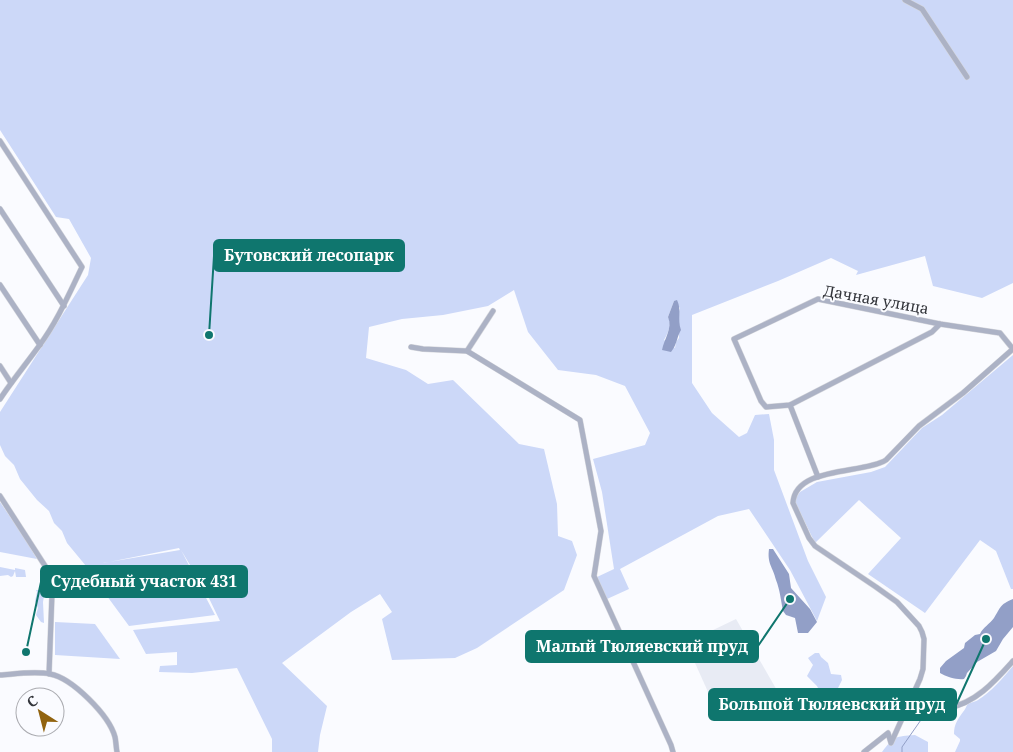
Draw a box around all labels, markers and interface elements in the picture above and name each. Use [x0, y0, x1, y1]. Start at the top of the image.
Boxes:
callout: Бутовский лесопарк [214, 240, 404, 271]
text: Бутовский лесопарк [224, 244, 394, 266]
street label: Дачная улица [822, 280, 930, 318]
callout: Судебный участок 431 [41, 566, 247, 597]
text: Судебный участок 431 [51, 570, 237, 592]
callout: Малый Тюляевский пруд [526, 631, 758, 662]
text: Малый Тюляевский пруд [536, 635, 748, 657]
north arrow [15, 687, 65, 737]
callout: Большой Тюляевский пруд [709, 689, 956, 720]
text: С [23, 691, 41, 711]
text: Большой Тюляевский пруд [719, 693, 945, 715]

